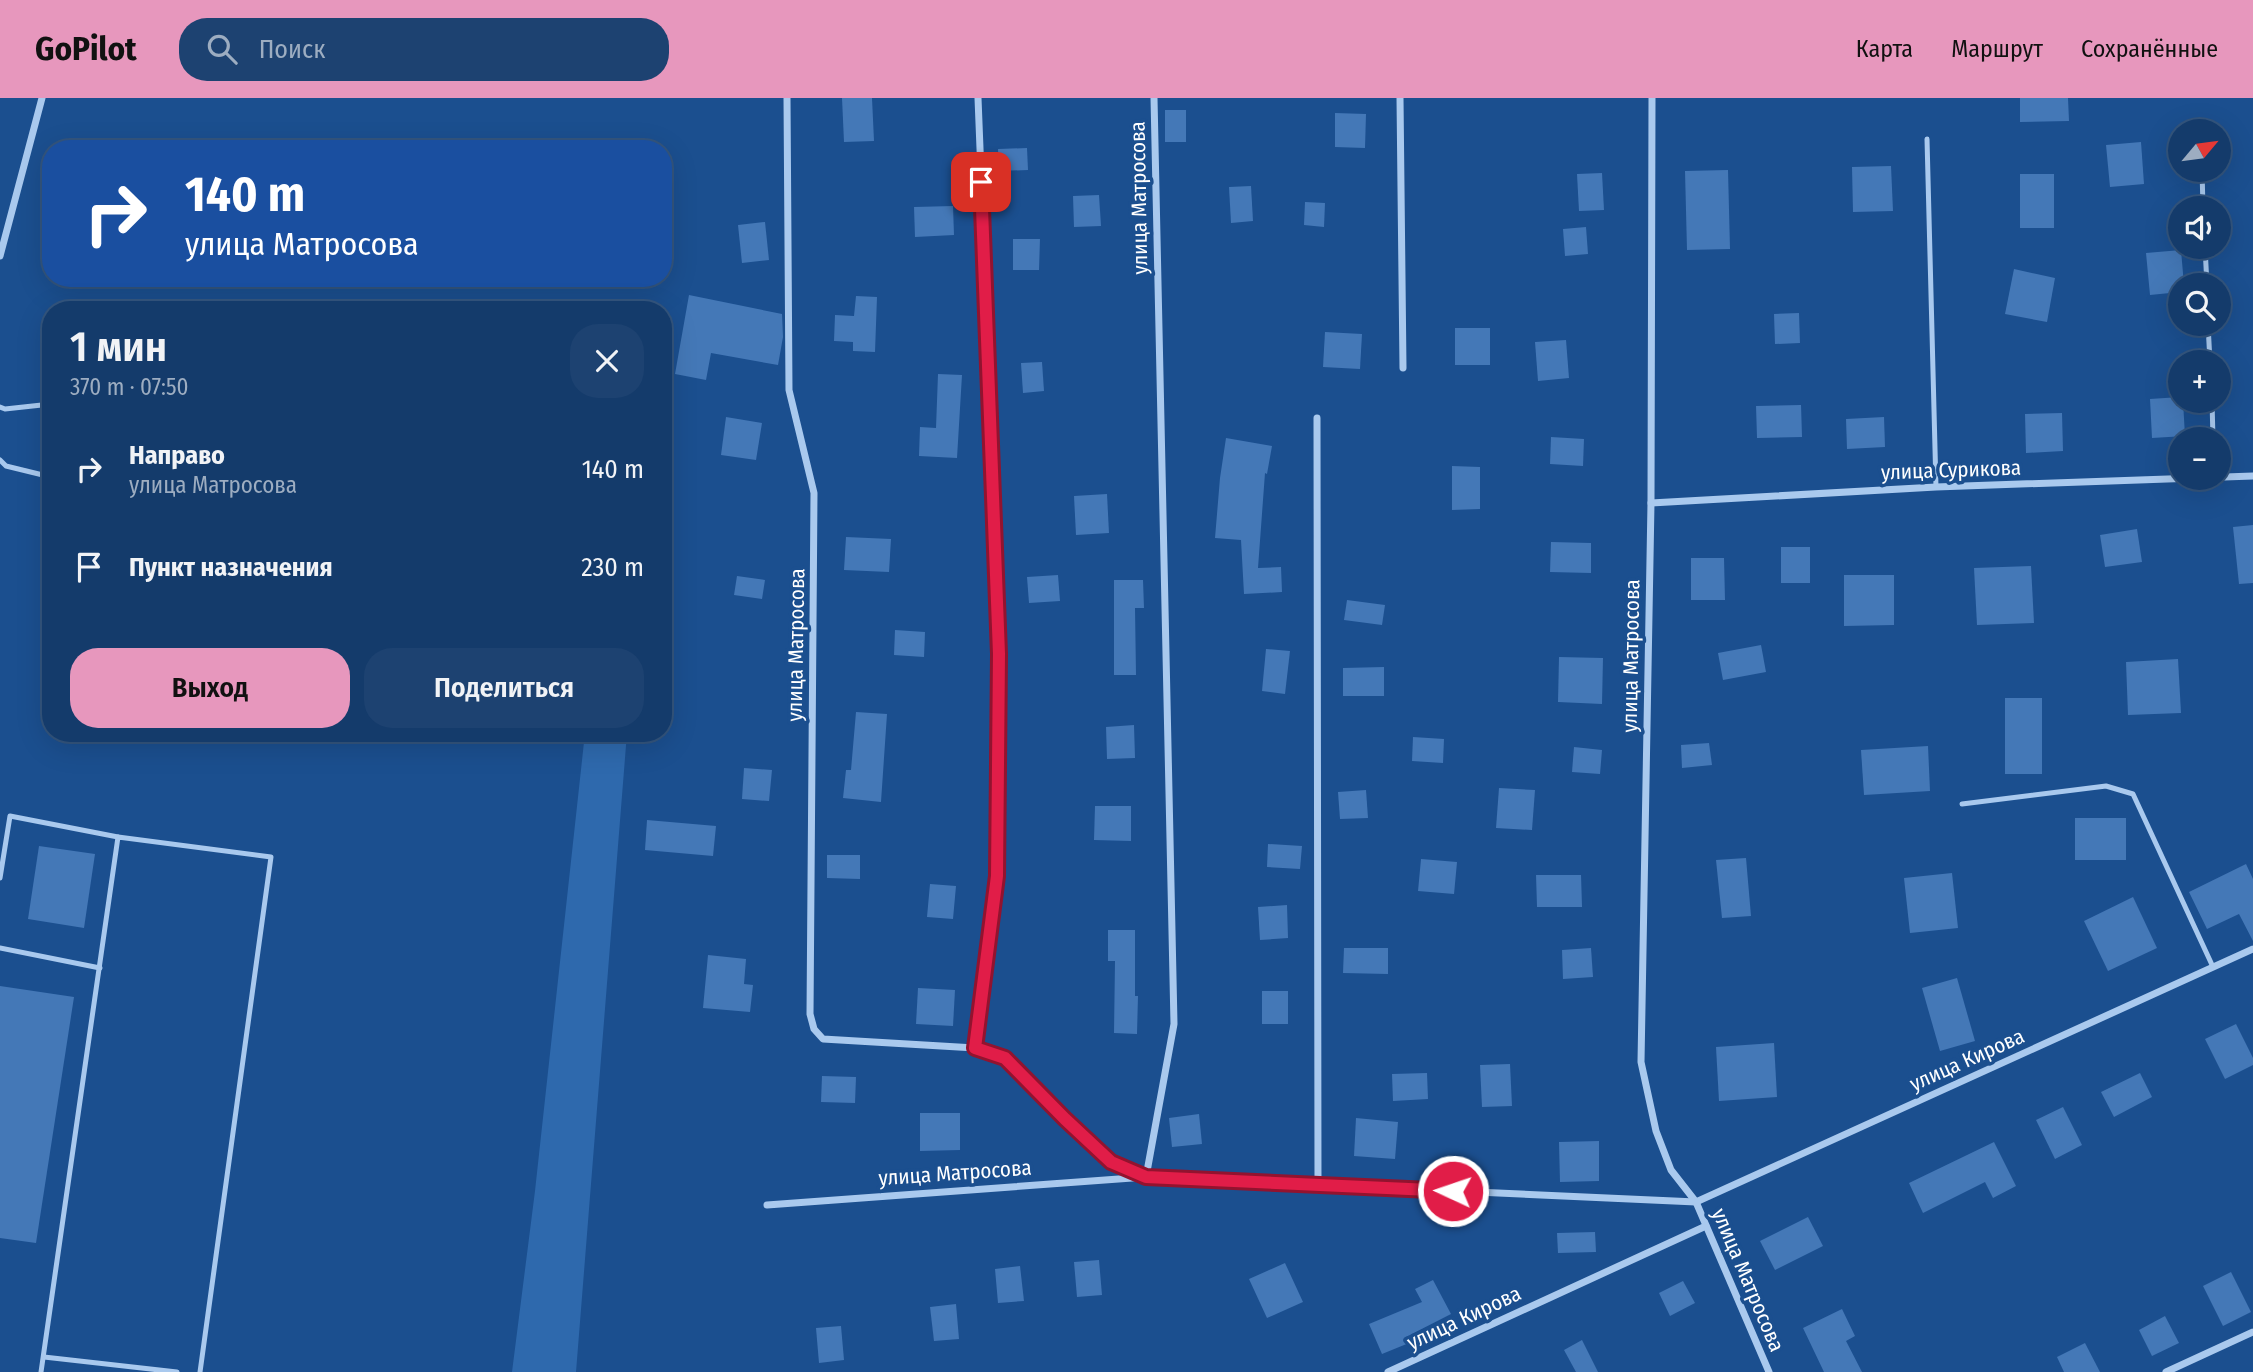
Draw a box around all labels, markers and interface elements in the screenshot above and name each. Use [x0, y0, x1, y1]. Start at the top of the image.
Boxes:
search box [179, 18, 669, 81]
text: GoPilot [35, 29, 137, 69]
icon: search [203, 30, 241, 68]
text: Поиск [259, 34, 325, 65]
text: Карта [1856, 35, 1913, 63]
text: Маршрут [1951, 35, 2043, 63]
text: Сохранённые [2081, 35, 2218, 63]
north arrow [2168, 119, 2231, 182]
map controls [2168, 119, 2231, 490]
street label: улица Матросова [1125, 121, 1153, 275]
pin [951, 152, 1011, 212]
icon: arrive [962, 163, 1000, 201]
text: 140 m [185, 165, 305, 224]
icon: right [70, 168, 161, 259]
button: sound [2168, 196, 2231, 259]
text: улица Матросова [185, 225, 419, 263]
button: search [2168, 273, 2231, 336]
text: 1 мин [70, 322, 167, 372]
button: close [570, 324, 644, 398]
button: + [2168, 350, 2231, 413]
text: 370 m · 07:50 [70, 373, 188, 401]
button: − [2168, 427, 2231, 490]
text: Направо [129, 440, 225, 471]
icon: right [70, 450, 108, 488]
text: 140 m [582, 454, 644, 485]
street label: улица Сурикова [1880, 455, 2022, 485]
text: улица Матросова [129, 471, 297, 499]
icon: arrive [70, 548, 108, 586]
text: Пункт назначения [129, 552, 333, 583]
text: 230 m [581, 552, 644, 583]
street label: улица Матросова [782, 568, 810, 722]
street label: улица Матросова [1617, 579, 1645, 733]
button: Выход [70, 648, 350, 728]
button: Поделиться [364, 648, 644, 728]
street label: улица Кирова [1906, 1023, 2028, 1097]
position arrow [1416, 1154, 1490, 1228]
street label: улица Матросова [878, 1155, 1032, 1191]
street label: улица Матросова [1706, 1204, 1790, 1356]
street label: улица Кирова [1403, 1280, 1525, 1356]

